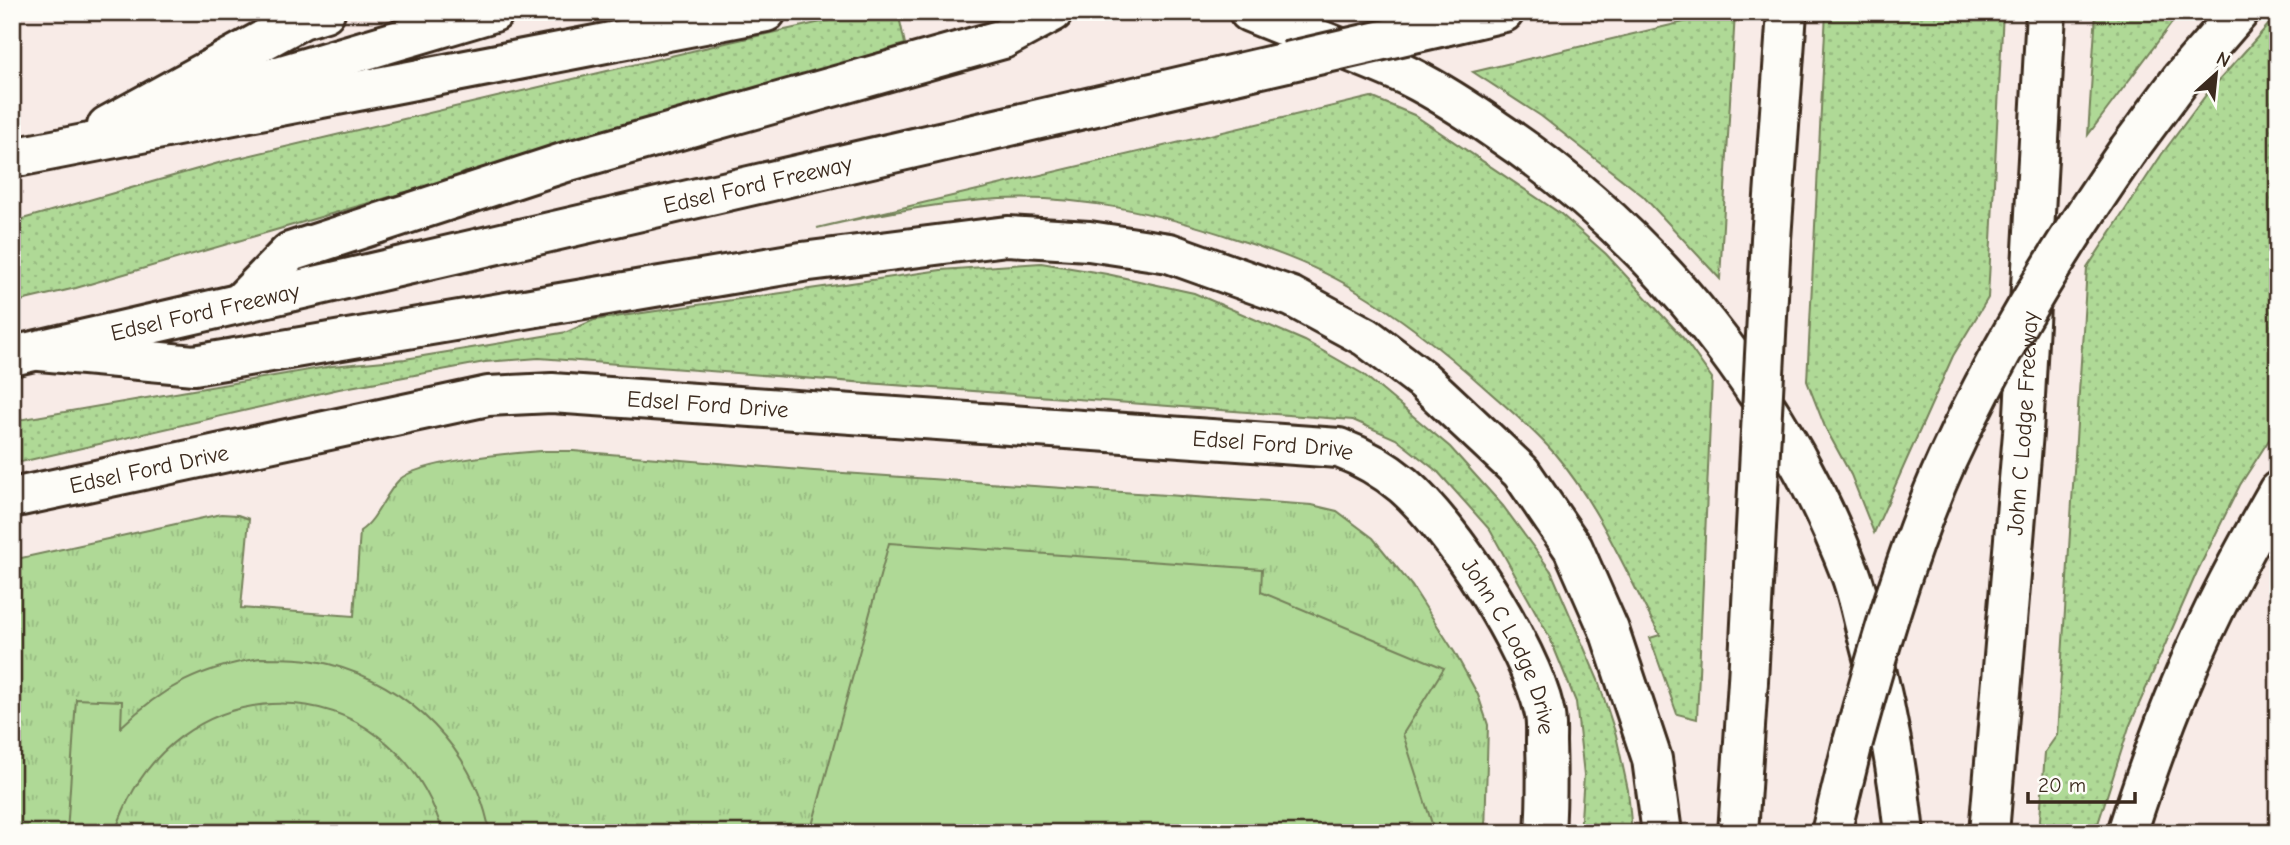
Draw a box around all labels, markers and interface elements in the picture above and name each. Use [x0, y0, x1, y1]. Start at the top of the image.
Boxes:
north arrow [2182, 38, 2252, 108]
text: N [2213, 47, 2234, 72]
street label: Edsel Ford Freeway [660, 149, 855, 219]
street label: Edsel Ford Freeway [108, 277, 303, 346]
street label: John C Lodge Freeway [2001, 310, 2043, 537]
street label: Edsel Ford Drive [626, 385, 789, 423]
street label: Edsel Ford Drive [1192, 424, 1358, 466]
street label: Edsel Ford Drive [67, 439, 231, 499]
street label: John C Lodge Drive [1456, 553, 1560, 735]
scale bar [2028, 761, 2134, 805]
text: 20 m [2038, 773, 2086, 797]

